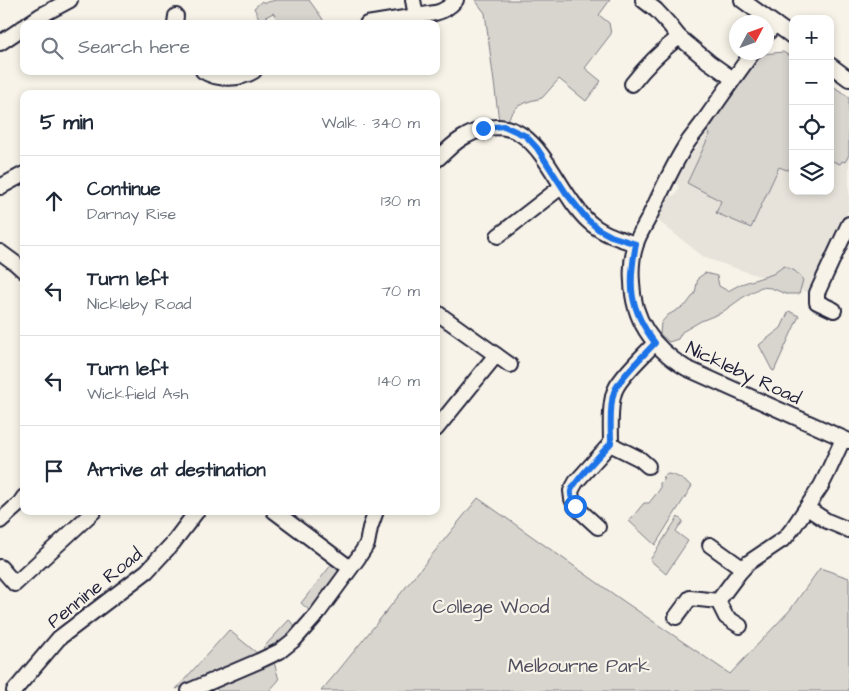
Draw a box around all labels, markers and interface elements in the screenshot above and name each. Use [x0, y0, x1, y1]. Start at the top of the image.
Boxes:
north arrow [729, 15, 774, 60]
map controls [789, 15, 834, 195]
button: + [789, 15, 834, 60]
search box [20, 20, 440, 75]
icon: search [38, 34, 66, 62]
text: Search here [78, 34, 190, 61]
button: − [789, 60, 834, 105]
button: locate [789, 105, 834, 150]
text: 5 min [40, 108, 93, 137]
text: Walk · 340 m [321, 112, 420, 134]
route end [472, 117, 495, 140]
button: layers [789, 150, 834, 195]
text: Continue [87, 176, 161, 203]
icon: ahead [40, 187, 68, 215]
text: 130 m [381, 190, 420, 212]
text: Darnay Rise [87, 203, 176, 225]
text: Turn left [87, 266, 168, 293]
icon: left [40, 277, 68, 305]
text: 70 m [381, 280, 420, 302]
text: Nickleby Road [87, 293, 192, 315]
street label: Nickleby Road [681, 335, 806, 413]
text: Turn left [87, 356, 168, 383]
icon: left [40, 367, 68, 395]
text: 140 m [378, 370, 420, 392]
text: Wickfield Ash [87, 383, 188, 405]
icon: arrive [40, 457, 68, 485]
text: Arrive at destination [87, 457, 266, 484]
route start [564, 495, 587, 518]
street label: Pennine Road [42, 541, 148, 635]
park label: College Wood [432, 594, 550, 622]
park label: Melbourne Park [508, 653, 650, 680]

